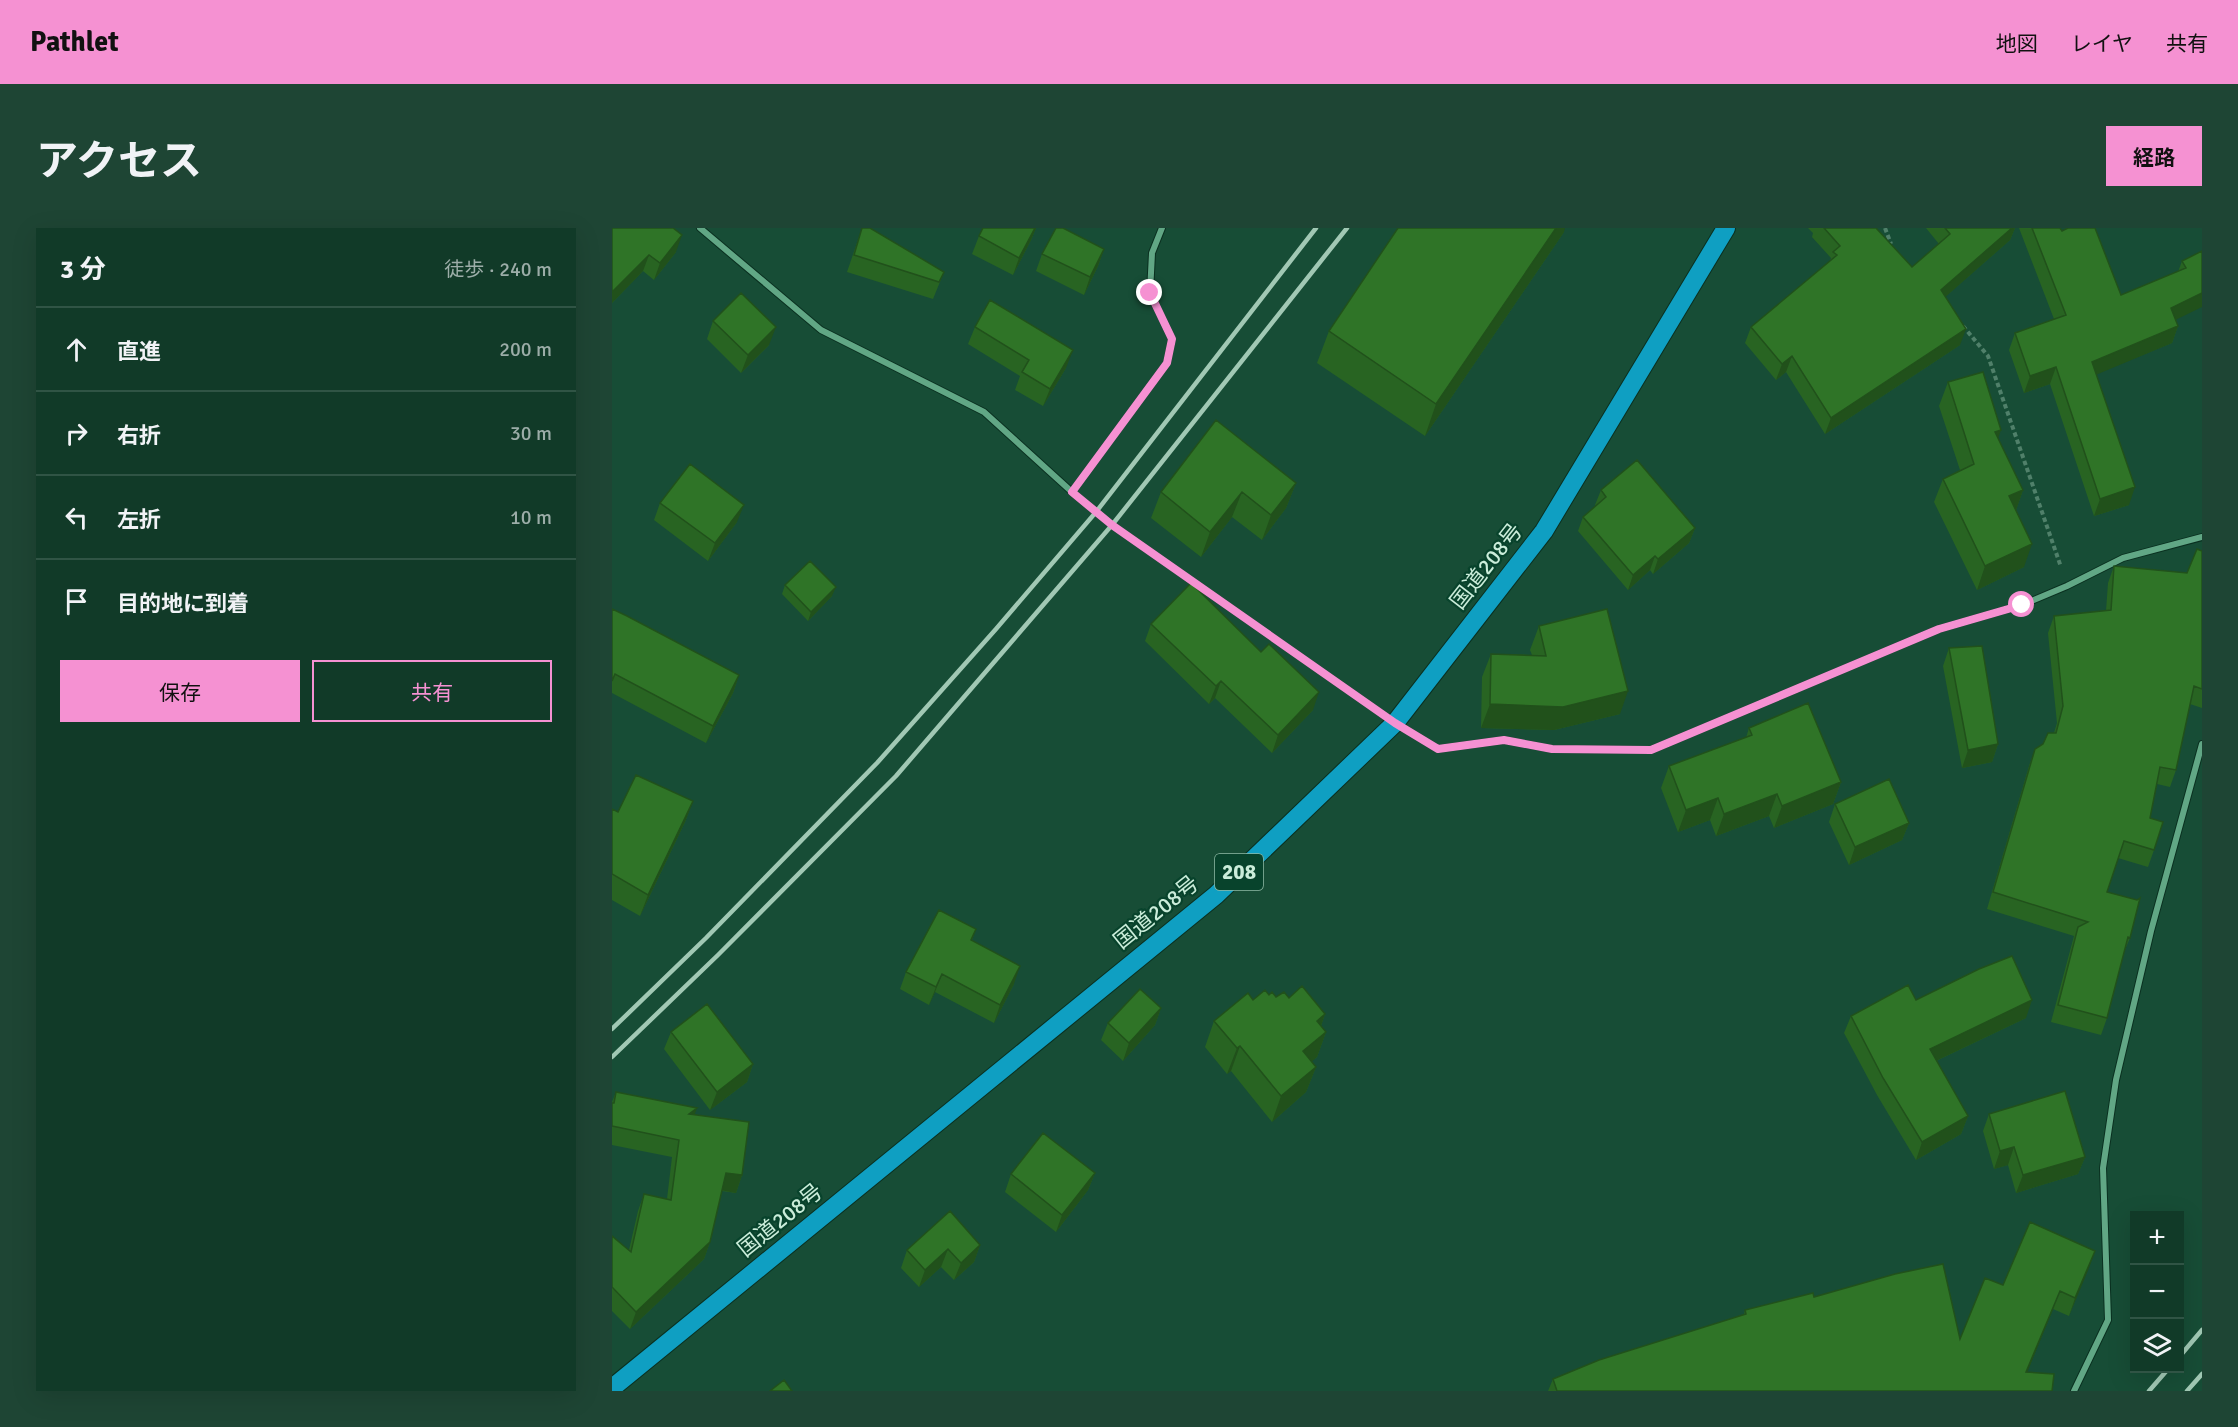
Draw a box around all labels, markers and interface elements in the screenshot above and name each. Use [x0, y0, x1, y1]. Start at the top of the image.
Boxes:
text: Pathlet [30, 25, 119, 59]
text: 地図 [1996, 31, 2038, 57]
text: レイヤ [2071, 31, 2133, 57]
text: 共有 [2166, 31, 2208, 57]
button: 経路 [2106, 126, 2202, 186]
text: アクセス [36, 136, 202, 187]
text: 3 分 [60, 254, 106, 286]
text: 徒歩 · 240 m [444, 257, 552, 282]
route end [1136, 279, 1162, 305]
icon: ahead [60, 333, 93, 366]
text: 200 m [499, 337, 552, 362]
text: 直進 [117, 338, 161, 365]
icon: right [60, 417, 93, 450]
text: 30 m [510, 421, 552, 446]
text: 右折 [117, 422, 161, 449]
icon: left [60, 501, 93, 534]
text: 10 m [510, 505, 552, 530]
text: 左折 [117, 506, 161, 533]
street label: 国道208号 [1444, 518, 1528, 614]
icon: arrive [60, 585, 93, 618]
text: 目的地に到着 [117, 590, 249, 617]
route start [2008, 591, 2034, 617]
button: 保存 [60, 660, 300, 722]
button: 共有 [312, 660, 552, 722]
road number: 208 [1215, 854, 1263, 890]
street label: 国道208号 [1108, 870, 1204, 954]
street label: 国道208号 [732, 1178, 828, 1262]
map controls [2130, 1211, 2184, 1373]
button: + [2130, 1211, 2184, 1265]
button: − [2130, 1265, 2184, 1319]
button: layers [2130, 1319, 2184, 1373]

